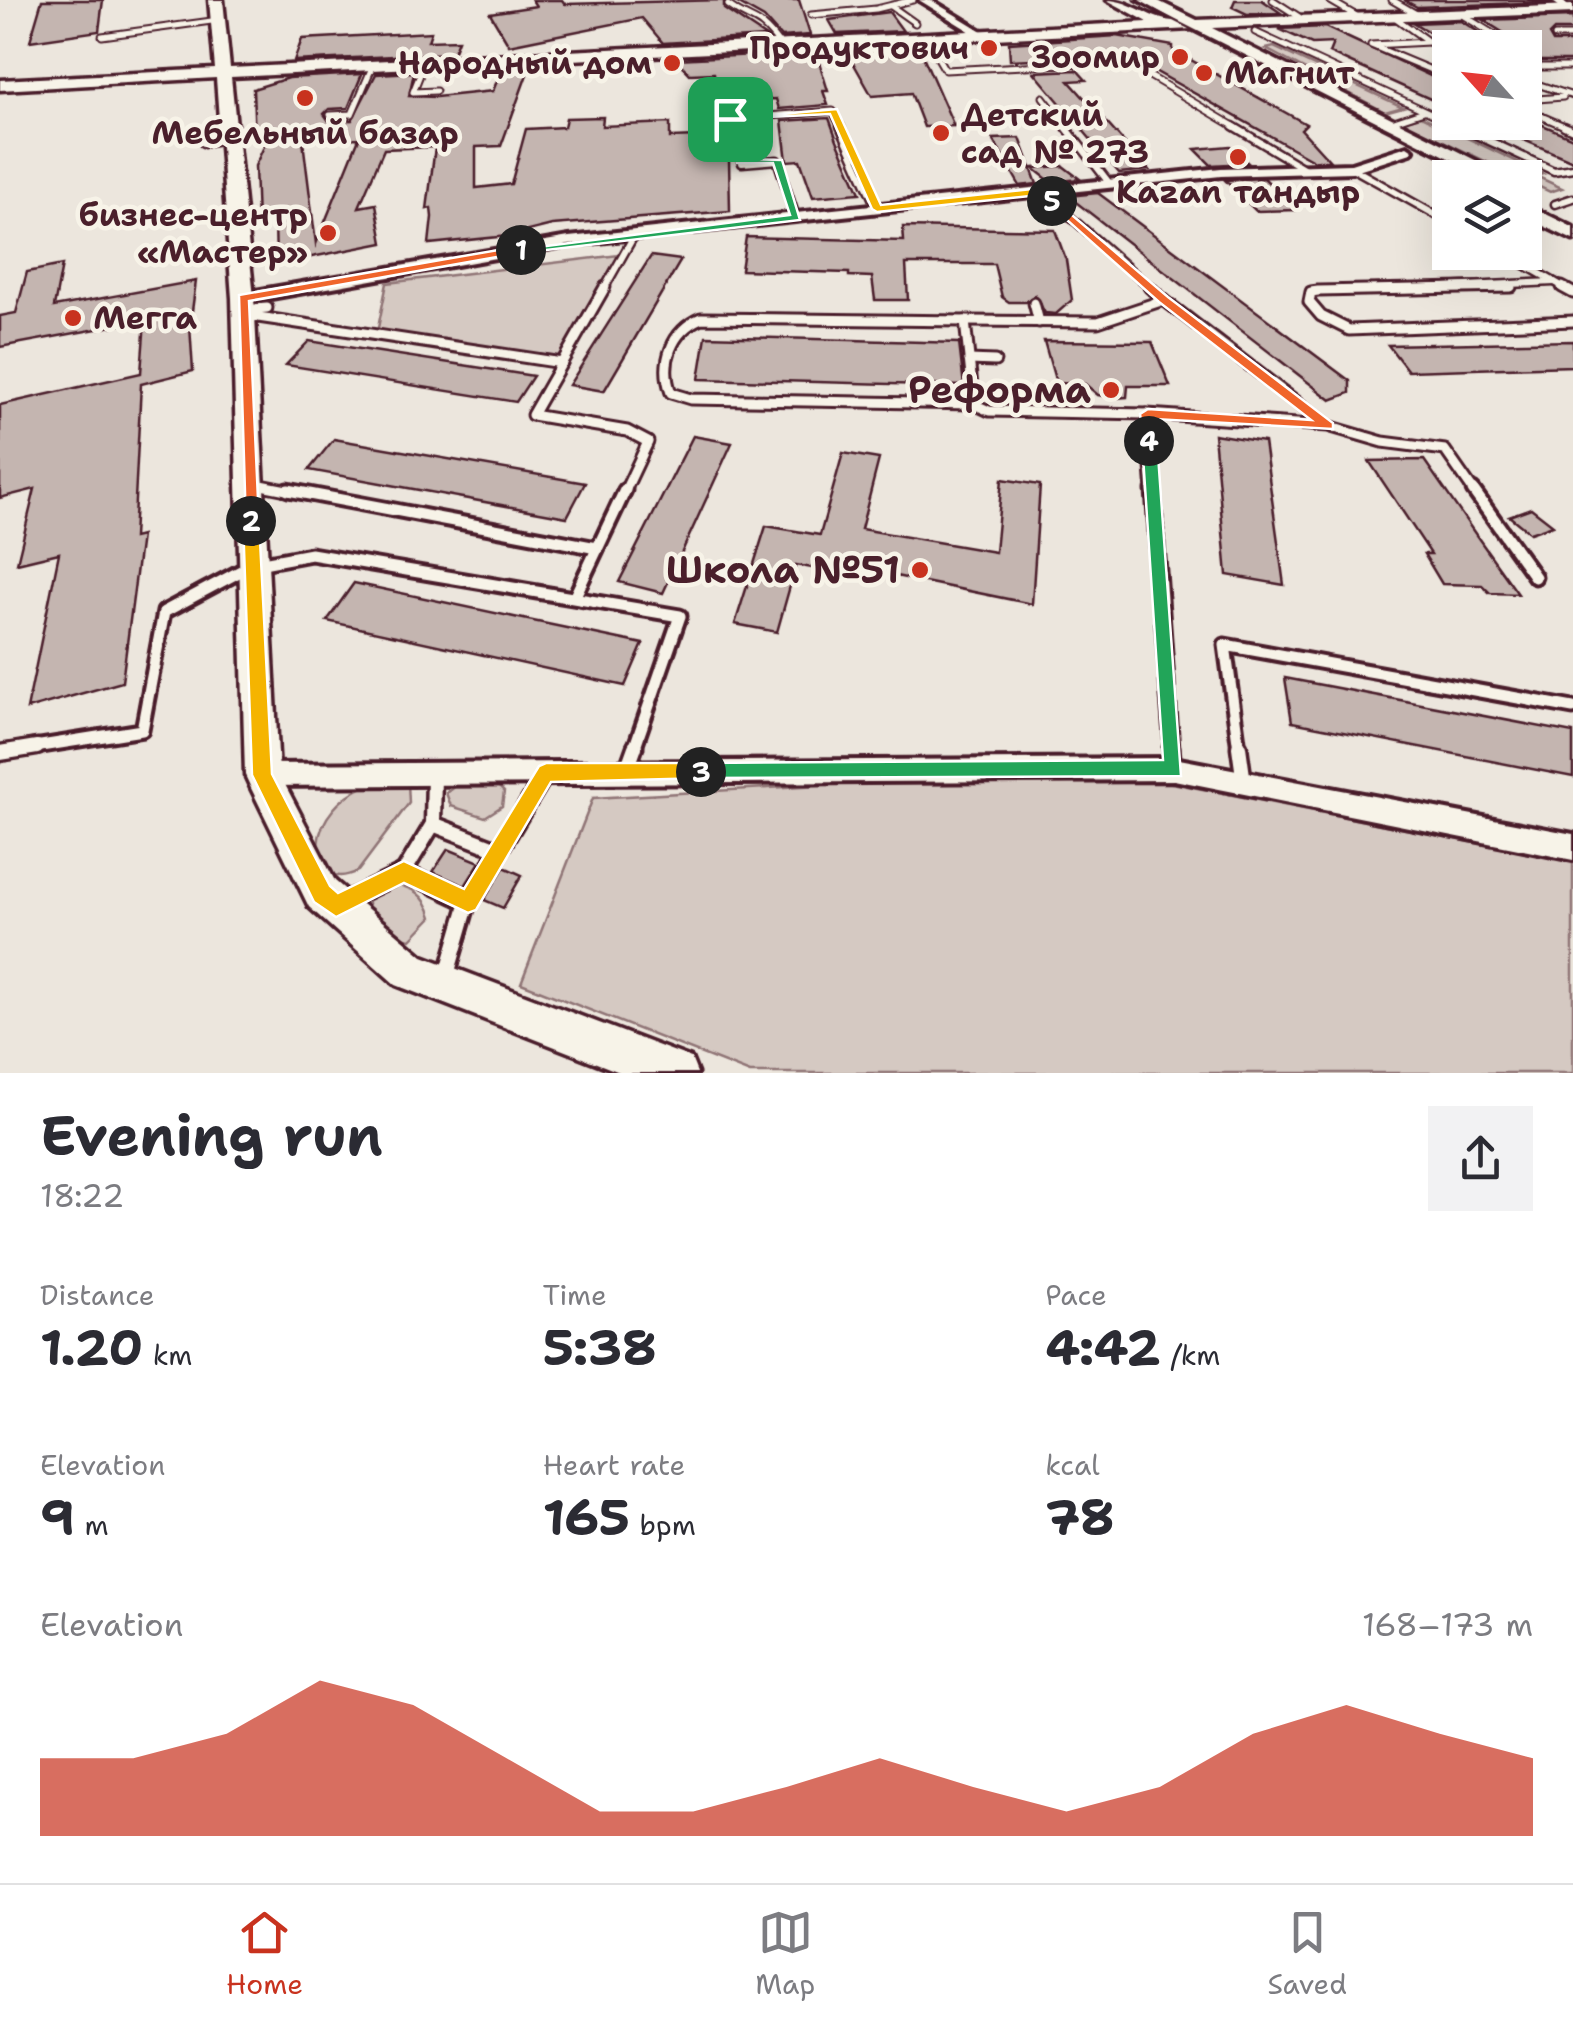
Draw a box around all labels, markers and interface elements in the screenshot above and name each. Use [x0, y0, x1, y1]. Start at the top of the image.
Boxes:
place label: Продуктович [750, 26, 969, 69]
north arrow [1432, 30, 1542, 140]
map controls [1432, 30, 1542, 270]
place label: Зоомир [1031, 35, 1160, 78]
marker: Продуктович [978, 37, 1000, 59]
place label: Народный дом [398, 41, 652, 84]
marker: Зоомир [1169, 46, 1191, 68]
place label: Магнит [1224, 51, 1356, 94]
marker: Народный дом [661, 52, 683, 74]
marker: Магнит [1193, 62, 1215, 84]
pin [688, 77, 773, 162]
marker: Мебельный базар [294, 87, 316, 109]
icon: arrive [703, 92, 758, 147]
place label: Детский сад № 273 [961, 93, 1149, 173]
place label: Мебельный базар [151, 111, 459, 154]
marker: Детский сад № 273 [930, 122, 952, 144]
marker: Kazan тандыр [1227, 146, 1249, 168]
button: layers [1432, 160, 1542, 270]
place label: Kazan тандыр [1116, 170, 1360, 213]
pin: 5 [1027, 176, 1077, 226]
text: 5 [1043, 182, 1061, 220]
place label: бизнес-центр «Мастер» [79, 193, 308, 273]
marker: бизнес-центр «Мастер» [317, 222, 339, 244]
pin: 1 [496, 225, 546, 275]
text: 1 [515, 231, 527, 269]
place label: Мегга [93, 296, 197, 339]
marker: Мегга [62, 307, 84, 329]
place label: Реформа [908, 364, 1091, 415]
marker: Реформа [1100, 379, 1122, 401]
pin: 4 [1124, 416, 1174, 466]
text: 4 [1139, 422, 1159, 460]
pin: 2 [226, 496, 276, 546]
text: 2 [241, 502, 261, 540]
place label: Школа №51 [666, 544, 900, 595]
marker: Школа №51 [909, 559, 931, 581]
pin: 3 [676, 747, 726, 797]
text: 3 [691, 753, 711, 791]
text: Evening run [40, 1099, 383, 1173]
button: share [1428, 1106, 1533, 1211]
text: 18:22 [40, 1174, 124, 1217]
text: Distance [40, 1276, 155, 1314]
text: Time [543, 1276, 607, 1314]
text: Pace [1045, 1276, 1107, 1314]
text: 1.20 [40, 1314, 143, 1381]
text: 5:38 [543, 1314, 657, 1381]
text: 4:42 [1045, 1314, 1161, 1381]
text: km [143, 1336, 192, 1374]
text: /km [1161, 1336, 1220, 1374]
text: Elevation [40, 1446, 165, 1484]
text: Heart rate [543, 1446, 685, 1484]
text: kcal [1045, 1446, 1100, 1484]
text: 9 [40, 1484, 75, 1551]
text: 165 [543, 1484, 630, 1551]
text: 78 [1045, 1484, 1115, 1551]
text: m [75, 1506, 109, 1544]
text: bpm [630, 1506, 696, 1544]
text: Elevation [40, 1603, 183, 1646]
text: 168–173 m [1362, 1603, 1533, 1646]
tab: Home [226, 1905, 303, 2003]
tab: Map [755, 1905, 815, 2003]
tab: Saved [1267, 1905, 1347, 2003]

